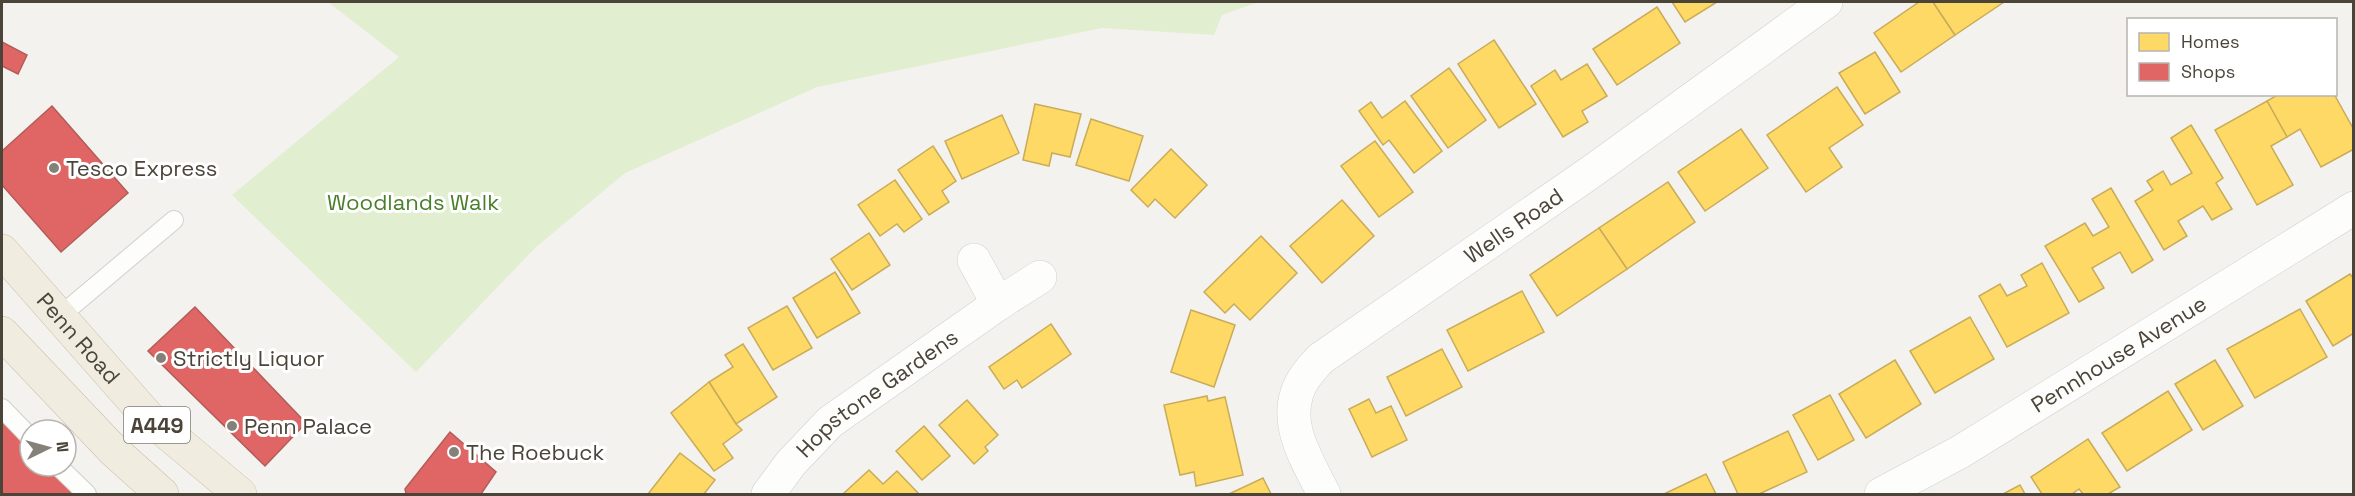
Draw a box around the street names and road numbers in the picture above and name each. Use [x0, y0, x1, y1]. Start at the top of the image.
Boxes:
street label: Wells Road [1459, 182, 1568, 269]
street label: Penn Road [31, 287, 126, 390]
street label: Pennhouse Avenue [2026, 289, 2211, 419]
street label: Hopstone Gardens [790, 323, 963, 463]
road number: A449 [124, 407, 190, 443]

